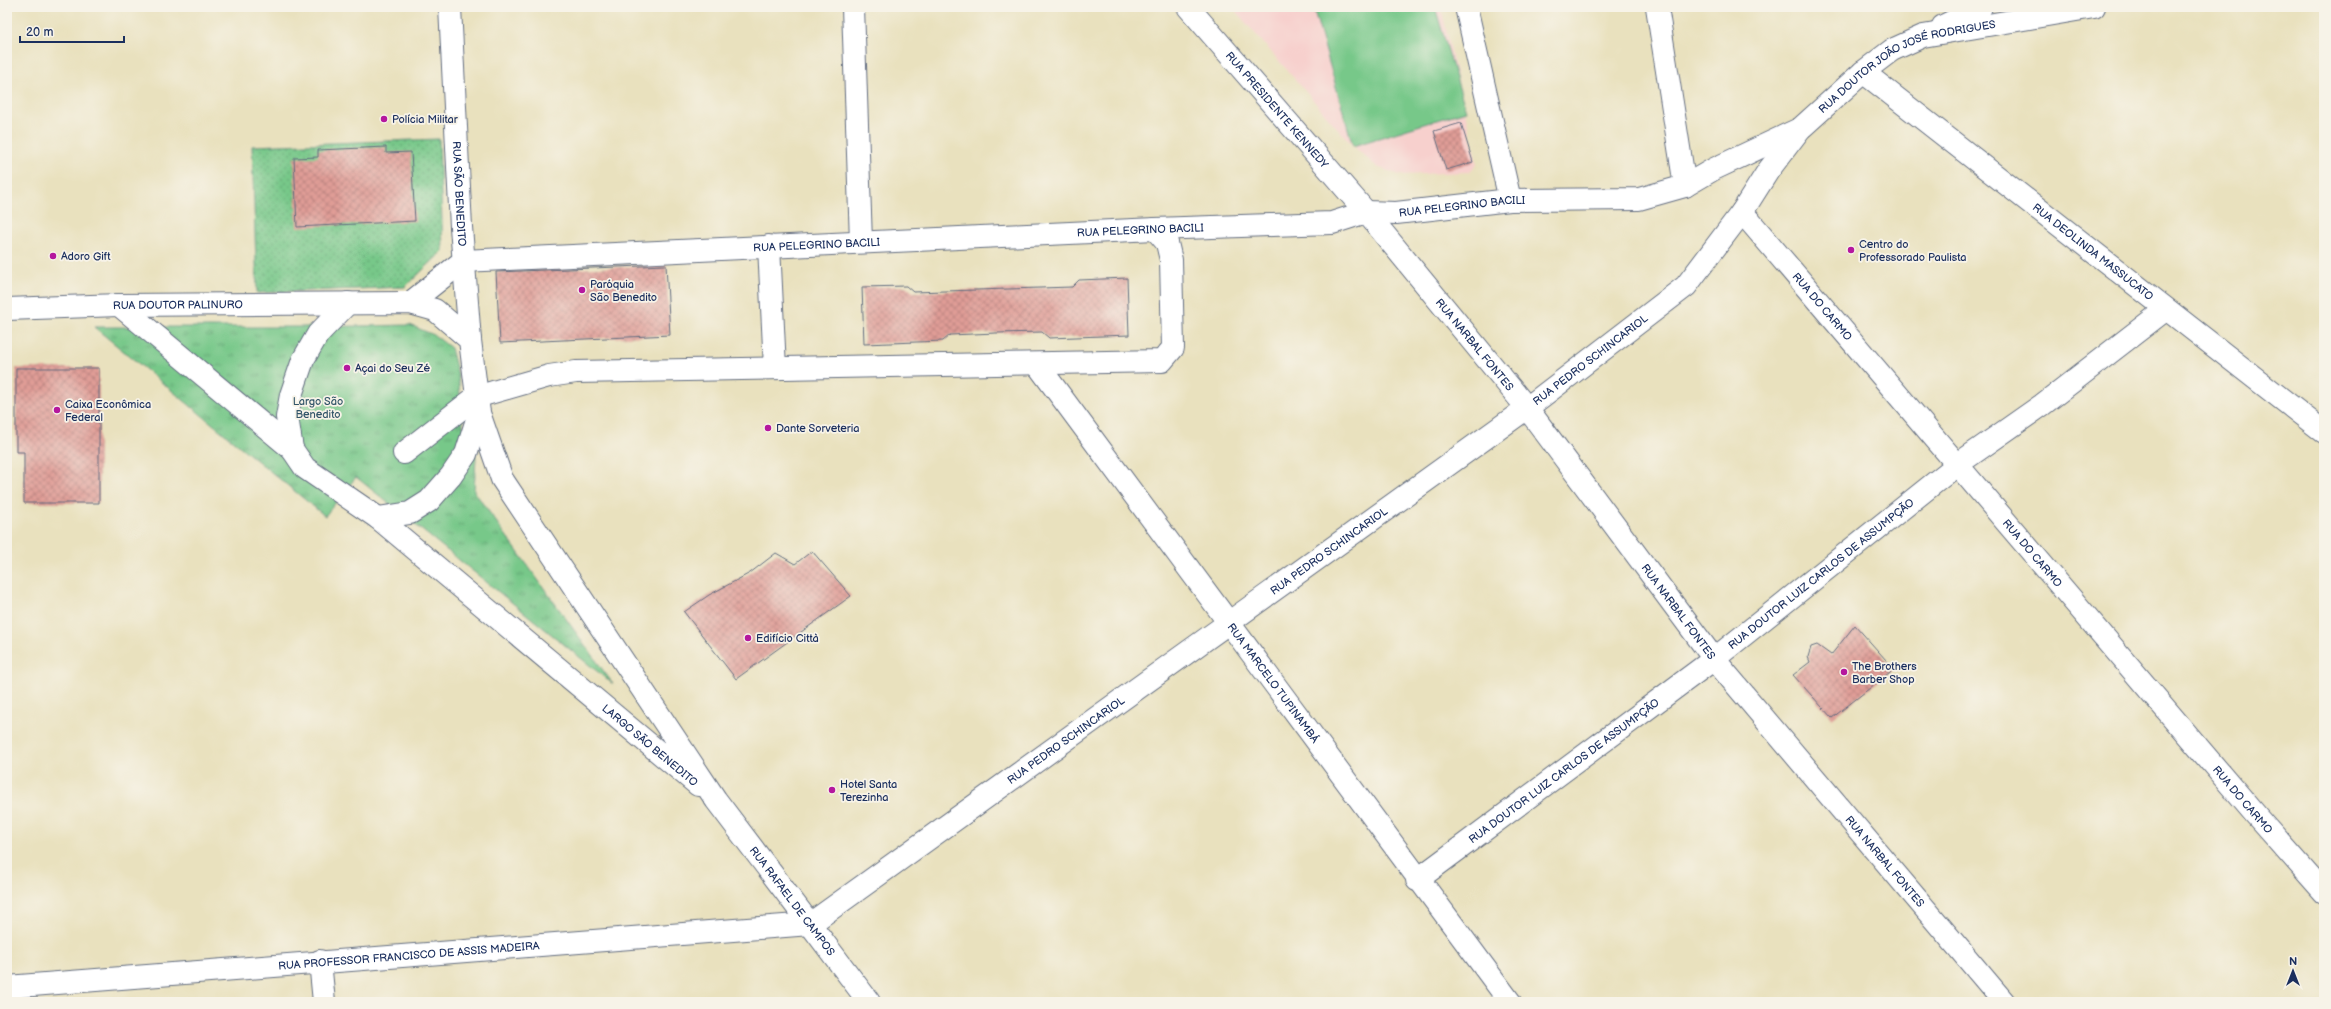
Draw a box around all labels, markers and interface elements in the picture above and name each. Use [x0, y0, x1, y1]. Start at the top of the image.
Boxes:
street label: RUA DOUTOR JOÃO JOSÉ RODRIGUES [1816, 17, 1997, 116]
scale bar [20, 18, 124, 44]
text: 20 m [26, 25, 53, 40]
street label: RUA PRESIDENTE KENNEDY [1223, 49, 1332, 171]
place label: Polícia Militar [392, 113, 459, 126]
marker: Polícia Militar [379, 114, 389, 124]
street label: RUA SÃO BENEDITO [450, 141, 469, 247]
street label: RUA PELEGRINO BACILI [1398, 193, 1526, 219]
street label: RUA DEOLINDA MASSUCATO [2030, 201, 2156, 303]
street label: RUA PELEGRINO BACILI [1077, 221, 1205, 239]
street label: RUA PELEGRINO BACILI [753, 235, 881, 254]
place label: Centro do Professorado Paulista [1859, 238, 1967, 264]
marker: Centro do Professorado Paulista [1846, 245, 1856, 255]
place label: Adoro Gift [61, 250, 111, 263]
marker: Adoro Gift [48, 251, 58, 261]
street label: RUA DO CARMO [1790, 270, 1855, 343]
place label: Paróquia São Benedito [590, 278, 657, 304]
marker: Paróquia São Benedito [577, 285, 587, 295]
street label: RUA NARBAL FONTES [1433, 296, 1517, 394]
street label: RUA DOUTOR PALINURO [113, 298, 243, 312]
street label: RUA PEDRO SCHINCARIOL [1530, 311, 1651, 408]
place label: Açai do Seu Zé [355, 362, 430, 375]
marker: Açai do Seu Zé [342, 363, 352, 373]
park label: Largo São Benedito [293, 395, 343, 421]
place label: Caixa Econômica Federal [65, 398, 151, 424]
marker: Caixa Econômica Federal [52, 405, 62, 415]
place label: Dante Sorveteria [776, 422, 860, 435]
marker: Dante Sorveteria [763, 423, 773, 433]
street label: RUA DOUTOR LUIZ CARLOS DE ASSUMPÇÃO [1725, 495, 1916, 652]
street label: RUA PEDRO SCHINCARIOL [1268, 504, 1390, 597]
street label: RUA DO CARMO [2000, 516, 2065, 590]
street label: RUA NARBAL FONTES [1639, 561, 1719, 662]
street label: RUA MARCELO TUPINAMBÁ [1225, 621, 1323, 745]
place label: Edifício Città [756, 632, 819, 645]
marker: Edifício Città [743, 633, 753, 643]
place label: The Brothers Barber Shop [1852, 660, 1917, 686]
marker: The Brothers Barber Shop [1839, 667, 1849, 677]
street label: RUA PEDRO SCHINCARIOL [1005, 693, 1127, 787]
street label: RUA DOUTOR LUIZ CARLOS DE ASSUMPÇÃO [1466, 696, 1662, 846]
street label: LARGO SÃO BENEDITO [600, 702, 701, 789]
street label: RUA DO CARMO [2210, 763, 2275, 836]
place label: Hotel Santa Terezinha [840, 778, 897, 804]
marker: Hotel Santa Terezinha [827, 785, 837, 795]
street label: RUA NARBAL FONTES [1843, 813, 1927, 910]
street label: RUA RAFAEL DE CAMPOS [747, 844, 838, 958]
street label: RUA PROFESSOR FRANCISCO DE ASSIS MADEIRA [278, 939, 540, 972]
north arrow [2273, 951, 2313, 991]
text: N [2289, 955, 2297, 968]

